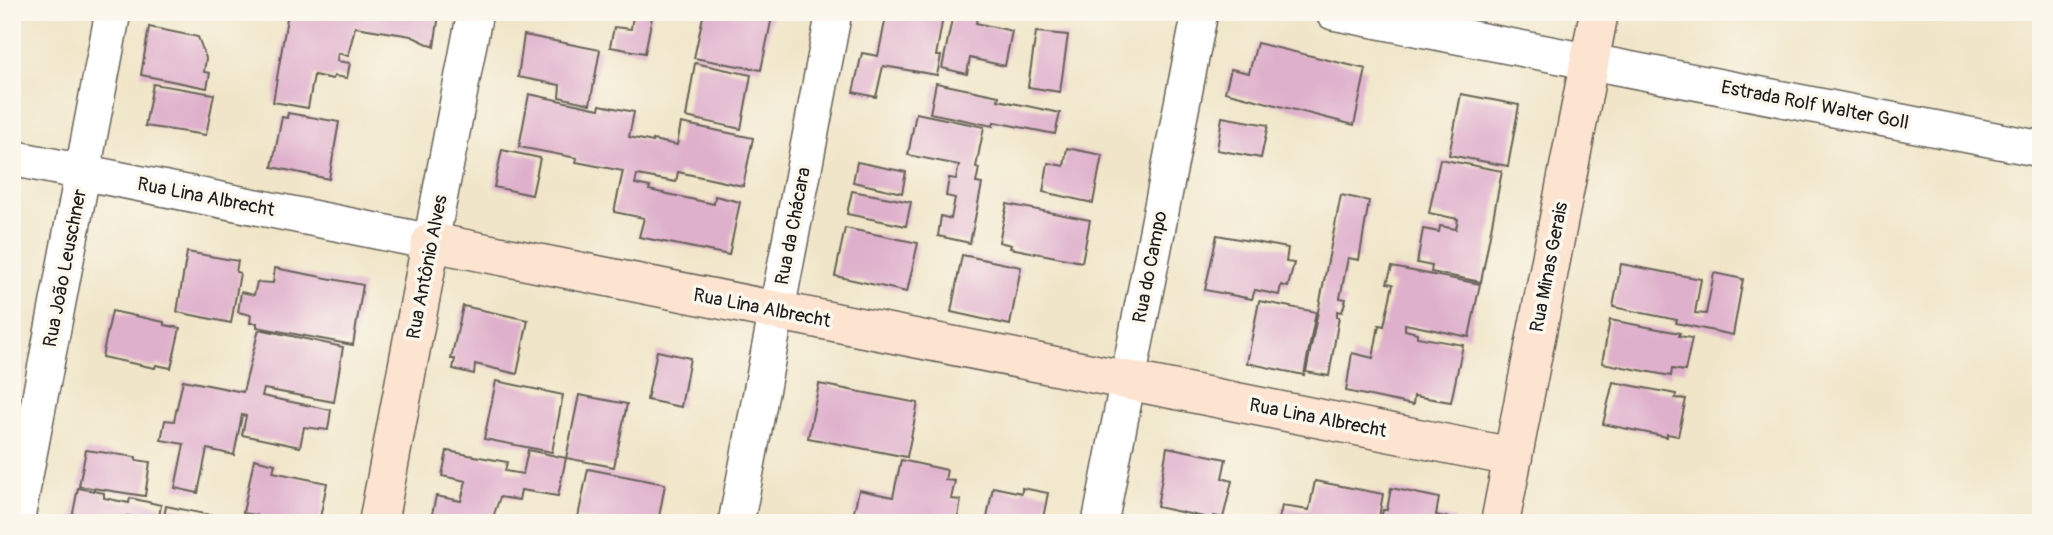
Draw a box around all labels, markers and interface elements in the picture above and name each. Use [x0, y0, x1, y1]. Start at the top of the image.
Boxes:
street label: Estrada Rolf Walter Goll [1719, 75, 1911, 135]
street label: Rua da Chácara [770, 165, 816, 287]
street label: Rua Lina Albrecht [135, 172, 277, 222]
street label: Rua João Leuschner [38, 187, 92, 349]
street label: Rua Antônio Alves [401, 192, 453, 341]
street label: Rua Minas Gerais [1525, 199, 1573, 334]
street label: Rua do Campo [1127, 209, 1173, 325]
street label: Rua Lina Albrecht [691, 283, 833, 333]
street label: Rua Lina Albrecht [1247, 393, 1389, 443]

